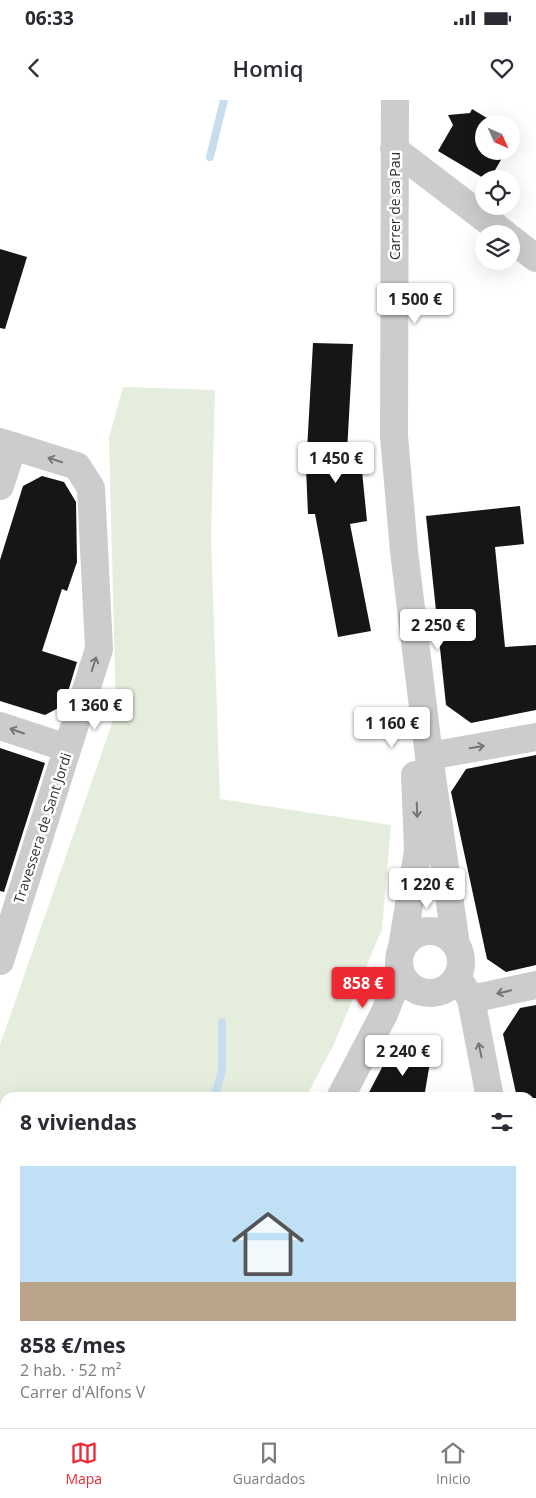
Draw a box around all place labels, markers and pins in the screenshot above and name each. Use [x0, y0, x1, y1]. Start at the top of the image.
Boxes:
pin: 1 500 € [369, 282, 461, 325]
pin: 1 450 € [290, 442, 382, 484]
pin: 2 250 € [392, 608, 484, 651]
pin: 1 360 € [49, 688, 141, 731]
pin: 1 160 € [346, 706, 438, 749]
pin: 1 220 € [381, 868, 473, 910]
pin: 858 € [328, 966, 398, 1009]
pin: 2 240 € [357, 1034, 449, 1077]

